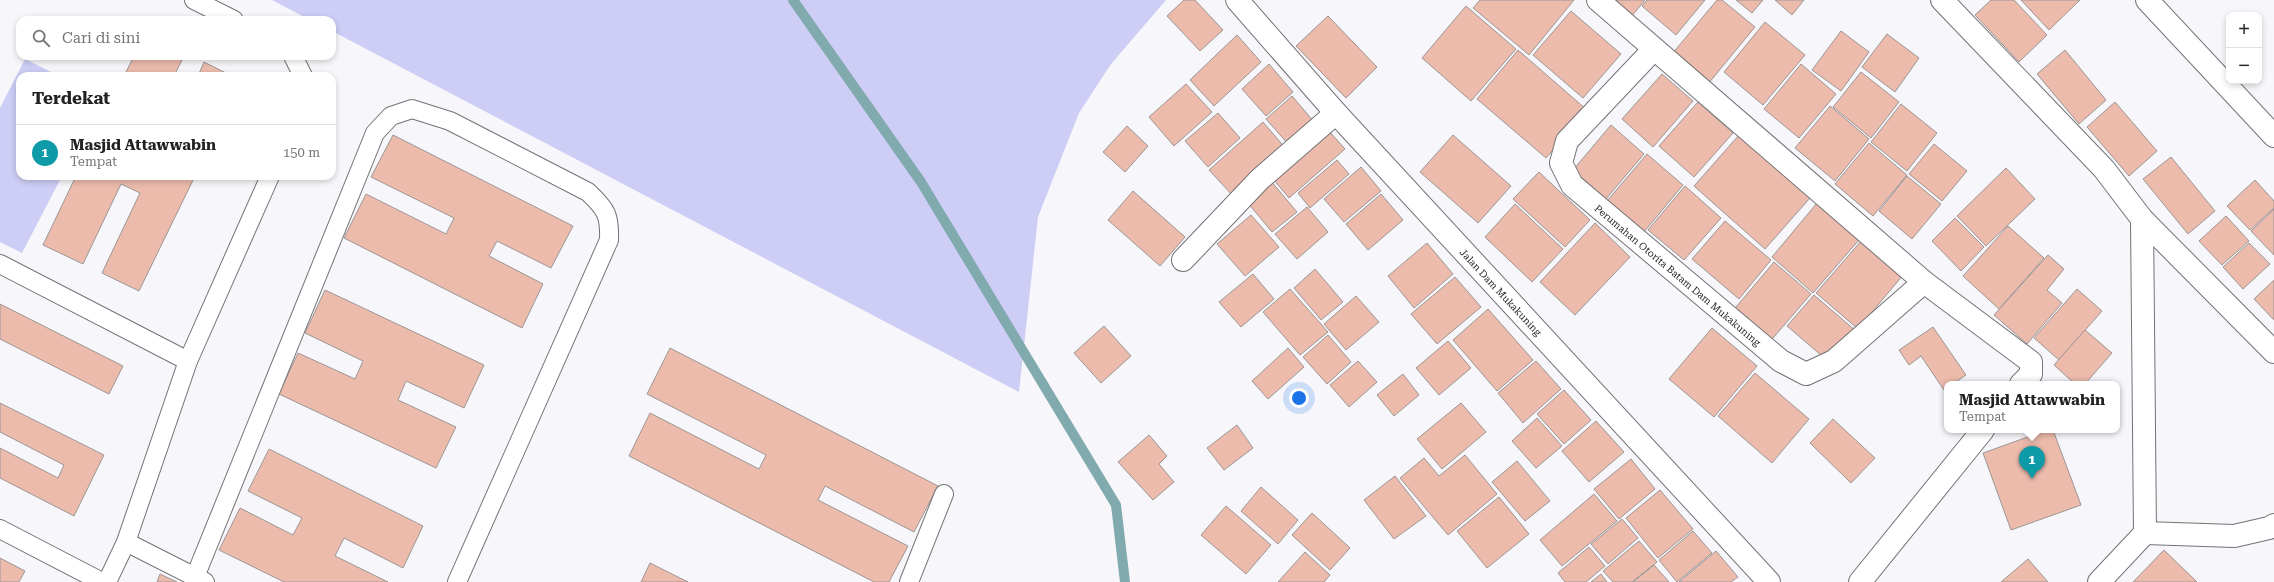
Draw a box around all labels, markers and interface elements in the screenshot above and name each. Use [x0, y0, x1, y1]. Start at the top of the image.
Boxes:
map controls [2226, 12, 2262, 84]
button: + [2226, 12, 2262, 48]
search box [16, 16, 336, 60]
icon: search [30, 27, 52, 49]
text: Cari di sini [62, 29, 140, 47]
button: − [2226, 48, 2262, 84]
text: Terdekat [32, 88, 110, 108]
text: Masjid Attawwabin [70, 136, 216, 154]
text: 1 [41, 145, 49, 160]
text: 150 m [283, 145, 320, 160]
text: Tempat [70, 154, 117, 169]
street label: Perumahan Otorita Batam Dam Mukakuning [1593, 203, 1763, 348]
street label: Jalan Dam Mukakuning [1458, 247, 1544, 338]
popup [1944, 381, 2120, 433]
your location [1289, 388, 1309, 408]
text: Masjid Attawwabin [1959, 391, 2105, 409]
text: Tempat [1959, 409, 2006, 424]
pin: 1 [2019, 446, 2045, 479]

